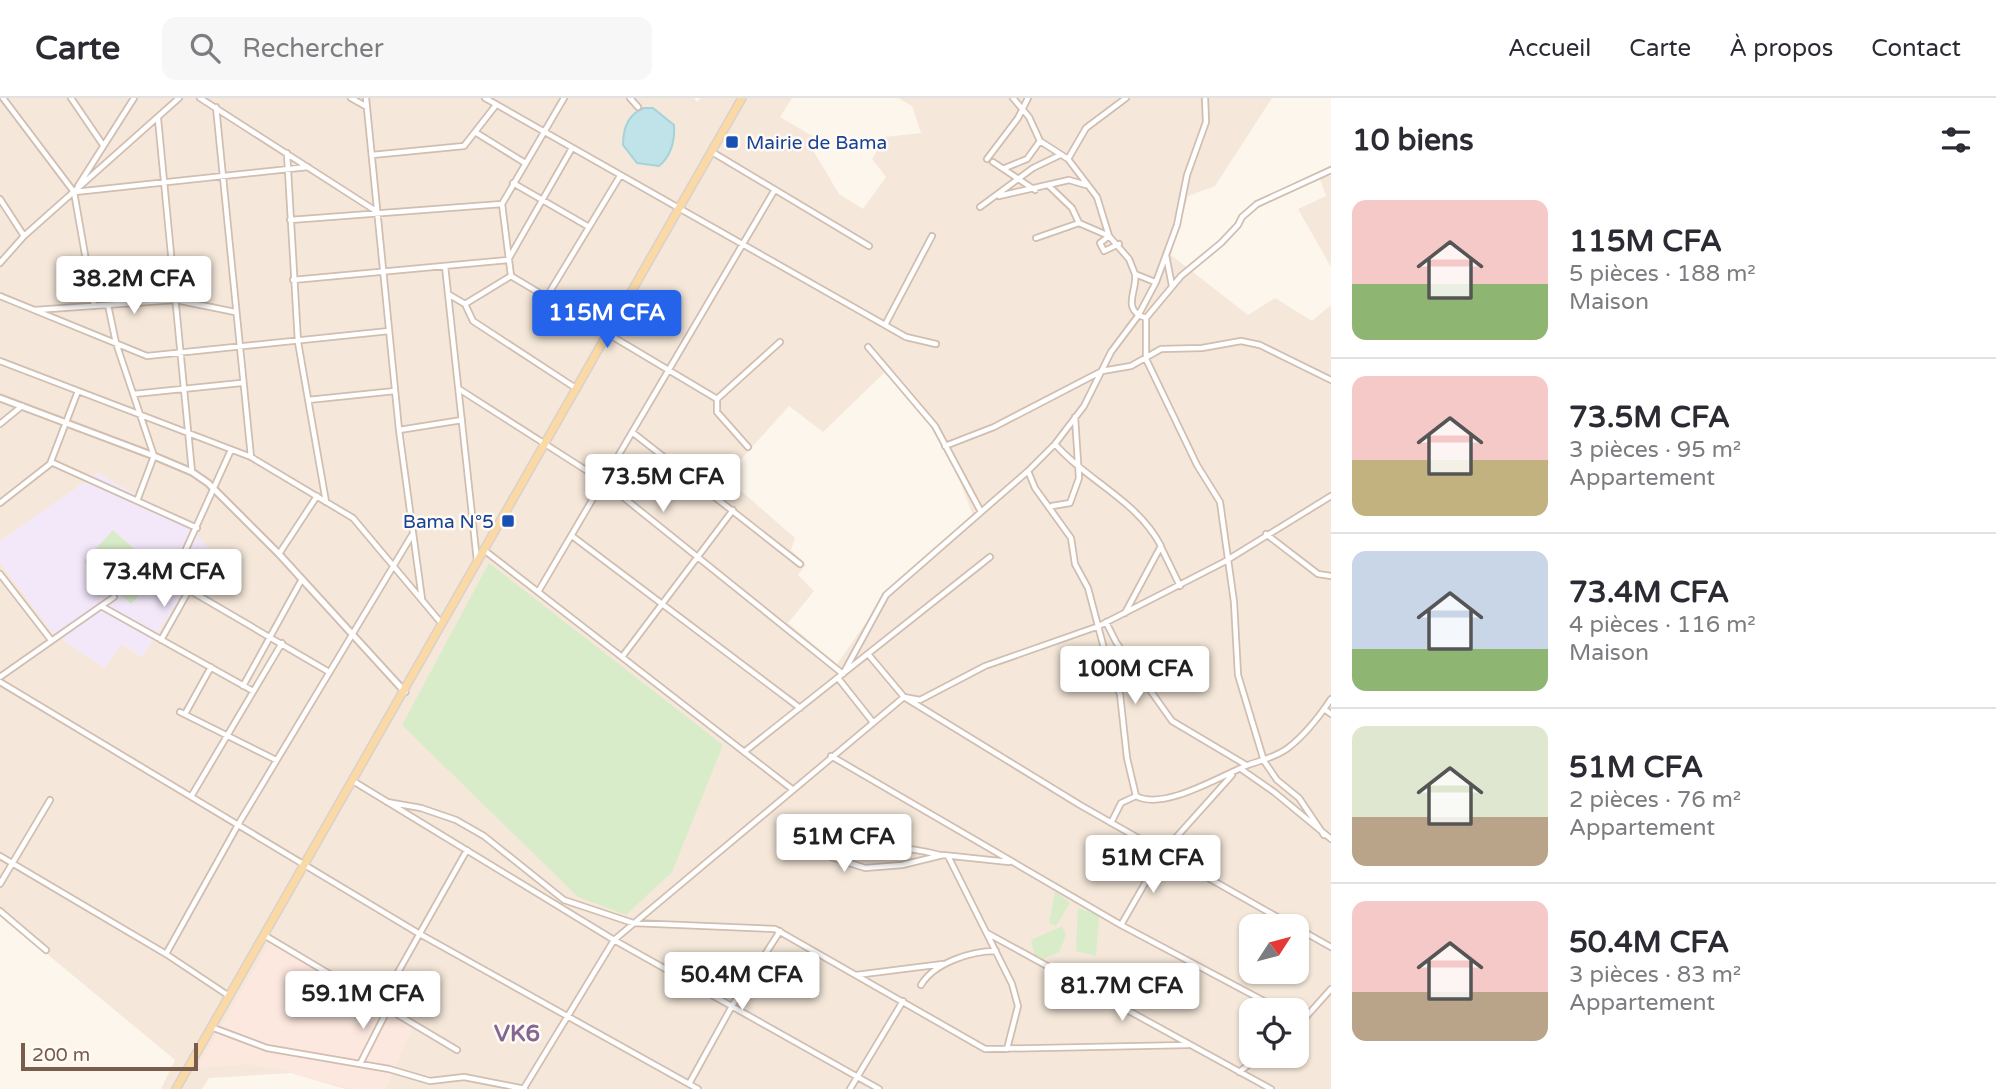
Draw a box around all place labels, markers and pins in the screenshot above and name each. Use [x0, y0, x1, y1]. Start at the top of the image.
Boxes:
place label: Mairie de Bama [746, 132, 887, 154]
marker: Mairie de Bama [724, 134, 740, 150]
pin: 38.2M CFA [54, 256, 214, 316]
pin: 115M CFA [535, 290, 679, 350]
pin: 73.5M CFA [583, 454, 743, 514]
place label: Bama N°5 [403, 511, 494, 533]
marker: Bama N°5 [500, 513, 516, 529]
pin: 73.4M CFA [84, 550, 244, 609]
pin: 100M CFA [1063, 646, 1207, 706]
pin: 51M CFA [779, 814, 909, 874]
pin: 51M CFA [1088, 836, 1218, 895]
pin: 50.4M CFA [662, 953, 822, 1012]
pin: 81.7M CFA [1042, 964, 1202, 1023]
pin: 59.1M CFA [283, 972, 443, 1031]

